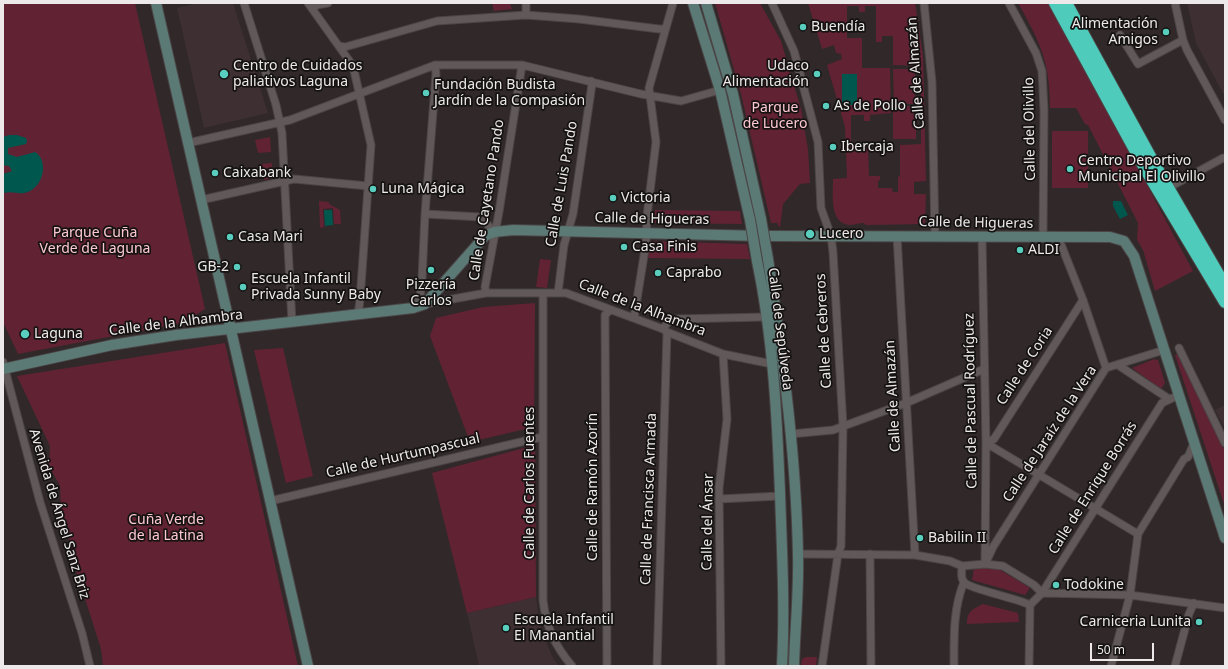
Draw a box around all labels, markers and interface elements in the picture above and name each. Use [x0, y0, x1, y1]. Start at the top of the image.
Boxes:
street label: Calle de Almazán [904, 16, 928, 130]
place label: Alimentación Amigos [1072, 16, 1158, 48]
place label: Buendía [811, 19, 865, 35]
marker: Buendía [798, 22, 808, 32]
marker: Alimentación Amigos [1161, 27, 1171, 37]
place label: Centro de Cuidados paliativos Laguna [233, 58, 363, 90]
place label: Udaco Alimentación [723, 58, 809, 90]
marker: Centro de Cuidados paliativos Laguna [218, 68, 230, 80]
marker: Udaco Alimentación [812, 69, 822, 79]
place label: Fundación Budista Jardín de la Compasión [434, 77, 585, 110]
street label: Calle del Olivillo [1021, 77, 1039, 181]
marker: Fundación Budista Jardín de la Compasión [421, 88, 431, 98]
place label: As de Pollo [834, 98, 906, 114]
park label: Parque de Lucero [743, 100, 807, 132]
marker: As de Pollo [821, 101, 831, 111]
street label: Calle de Cayetano Pando [466, 118, 508, 282]
street label: Calle de Luis Pando [543, 120, 581, 248]
place label: Ibercaja [841, 139, 894, 155]
marker: Ibercaja [828, 142, 838, 152]
place label: Centro Deportivo Municipal El Olivillo [1078, 153, 1205, 186]
marker: Centro Deportivo Municipal El Olivillo [1065, 164, 1075, 174]
place label: Caixabank [223, 165, 291, 181]
marker: Caixabank [210, 168, 220, 178]
place label: Luna Mágica [381, 181, 464, 197]
marker: Luna Mágica [368, 184, 378, 194]
place label: Victoria [621, 190, 671, 206]
marker: Victoria [608, 193, 618, 203]
street label: Calle de Higueras [594, 210, 710, 228]
street label: Calle de Higueras [918, 214, 1034, 232]
park label: Parque Cuña Verde de Laguna [40, 225, 150, 258]
place label: Lucero [819, 226, 864, 242]
marker: Lucero [804, 228, 816, 240]
place label: Casa Mari [238, 229, 303, 245]
marker: Casa Mari [225, 232, 235, 242]
place label: Casa Finis [632, 239, 697, 255]
marker: Casa Finis [619, 242, 629, 252]
place label: ALDI [1028, 242, 1059, 258]
marker: ALDI [1015, 245, 1025, 255]
place label: GB-2 [197, 259, 229, 275]
marker: GB-2 [232, 262, 242, 272]
marker: Pizzería Carlos [426, 265, 436, 275]
place label: Caprabo [666, 265, 722, 281]
street label: Calle de Sepúlveda [764, 267, 796, 391]
marker: Caprabo [653, 268, 663, 278]
place label: Escuela Infantil Privada Sunny Baby [251, 271, 381, 304]
street label: Calle de Cebreros [813, 273, 835, 389]
street label: Calle de la Alhambra [576, 276, 708, 340]
place label: Pizzería Carlos [406, 277, 456, 310]
marker: Escuela Infantil Privada Sunny Baby [238, 282, 248, 292]
street label: Calle de la Alhambra [108, 306, 244, 340]
street label: Calle de Pascual Rodríguez [961, 313, 981, 489]
street label: Calle de Coria [993, 324, 1057, 408]
place label: Laguna [34, 326, 83, 342]
marker: Laguna [19, 328, 31, 340]
street label: Calle de Almazán [882, 340, 904, 452]
street label: Calle de Jaraíz de la Vera [1000, 363, 1100, 505]
street label: Calle de Carlos Fuentes [522, 407, 538, 559]
street label: Calle de Ramón Azorín [585, 413, 601, 561]
street label: Calle de Francisca Armada [638, 413, 660, 585]
street label: Calle de Enrique Borrás [1045, 418, 1141, 558]
street label: Avenida de Ángel Sanz Briz [25, 427, 93, 601]
street label: Calle de Hurtumpascual [325, 430, 481, 482]
street label: Calle del Ánsar [699, 473, 717, 571]
park label: Cuña Verde de la Latina [128, 512, 204, 544]
place label: Babilin II [928, 530, 986, 546]
marker: Babilin II [915, 533, 925, 543]
place label: Todokine [1064, 577, 1124, 593]
marker: Todokine [1051, 580, 1061, 590]
place label: Escuela Infantil El Manantial [514, 612, 614, 644]
place label: Carniceria Lunita [1080, 614, 1191, 630]
marker: Carniceria Lunita [1194, 617, 1204, 627]
marker: Escuela Infantil El Manantial [501, 623, 511, 633]
scale bar [1092, 635, 1156, 661]
text: 50 m [1097, 641, 1125, 658]

